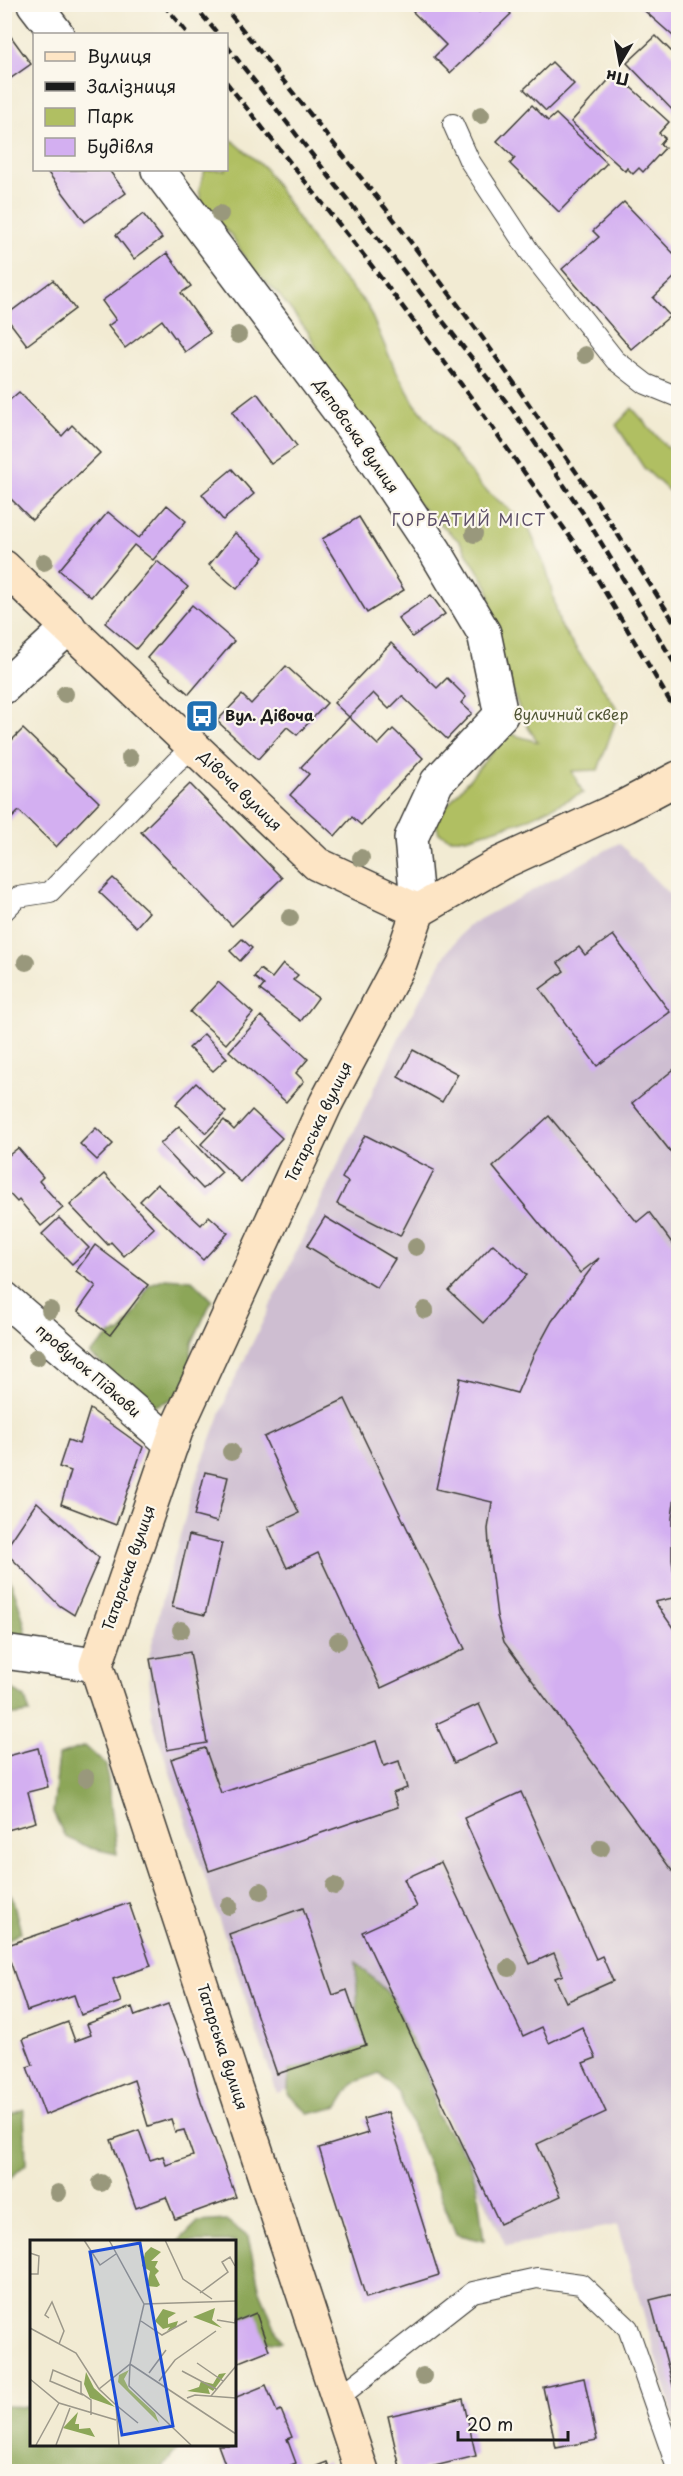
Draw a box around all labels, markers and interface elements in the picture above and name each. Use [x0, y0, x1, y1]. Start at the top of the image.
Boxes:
legend [33, 33, 228, 171]
north arrow [590, 33, 650, 93]
text: Вулиця [87, 42, 152, 69]
text: Пн [604, 65, 631, 93]
text: Залізниця [86, 72, 176, 99]
text: Парк [87, 102, 134, 129]
text: Будівля [87, 132, 154, 159]
street label: Деповська вулиця [308, 372, 405, 497]
district label: ГОРБАТИЙ МІСТ [391, 507, 547, 531]
bus stop icon: Вул. Дівоча [184, 698, 220, 734]
park label: вуличний сквер [513, 702, 629, 725]
place label: Вул. Дівоча [225, 703, 315, 726]
street label: Дівоча вулиця [194, 744, 288, 836]
street label: Татарська вулиця [279, 1057, 357, 1185]
street label: провулок Підкови [31, 1318, 147, 1422]
street label: Татарська вулиця [95, 1502, 160, 1633]
street label: Татарська вулиця [192, 1981, 255, 2113]
inset map [30, 2240, 236, 2446]
scale bar [458, 2404, 568, 2442]
text: 20 m [467, 2410, 513, 2437]

